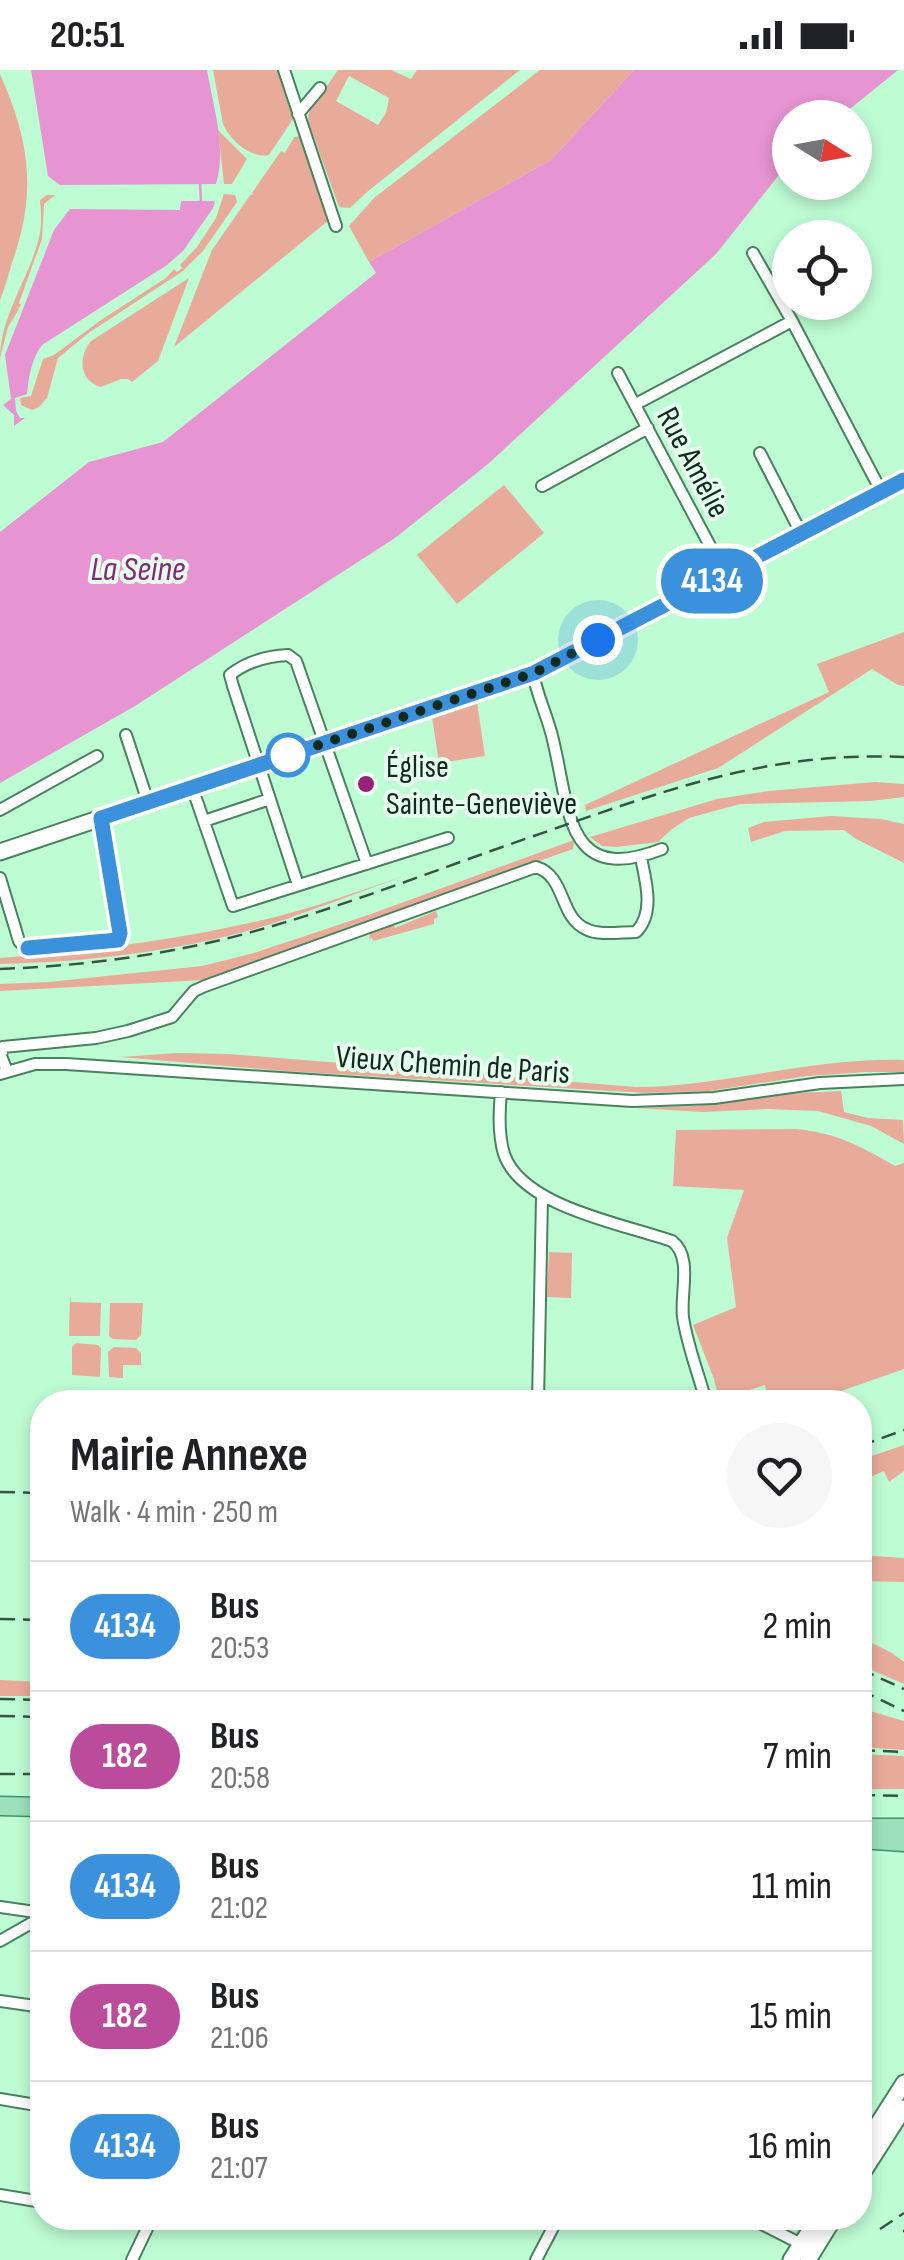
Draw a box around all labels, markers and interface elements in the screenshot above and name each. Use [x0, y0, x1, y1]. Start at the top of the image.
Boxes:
text: 20:51 [50, 13, 124, 58]
north arrow [772, 100, 872, 200]
map controls [772, 100, 872, 320]
button: locate [772, 220, 872, 320]
street label: Rue Amélie [647, 401, 738, 525]
water label: La Seine [91, 548, 186, 591]
line badge: 4134 [642, 548, 782, 614]
text: 4134 [681, 560, 743, 603]
your location [573, 615, 623, 665]
unlabelled marker [267, 734, 309, 776]
place label: Église Sainte-Geneviève [386, 748, 577, 824]
marker: Église Sainte-Geneviève [355, 773, 377, 795]
street label: Vieux Chemin de Paris [335, 1038, 571, 1093]
button: heart [727, 1423, 832, 1528]
text: Mairie Annexe [70, 1427, 308, 1484]
text: Walk · 4 min · 250 m [70, 1493, 278, 1532]
text: Bus [210, 1584, 259, 1629]
text: 2 min [763, 1604, 832, 1649]
text: 4134 [94, 1605, 156, 1648]
text: 20:53 [210, 1629, 269, 1668]
text: Bus [210, 1714, 259, 1759]
text: 7 min [763, 1734, 832, 1779]
text: 182 [102, 1735, 148, 1778]
text: 20:58 [210, 1759, 270, 1798]
text: Bus [210, 1844, 259, 1889]
text: 11 min [752, 1864, 832, 1909]
text: 4134 [94, 1865, 156, 1908]
text: 21:02 [210, 1889, 268, 1928]
text: Bus [210, 1974, 259, 2019]
text: 15 min [750, 1994, 832, 2039]
text: 182 [102, 1995, 148, 2038]
text: 21:06 [210, 2019, 269, 2058]
text: Bus [210, 2104, 259, 2149]
text: 16 min [748, 2124, 832, 2169]
text: 4134 [94, 2125, 156, 2168]
text: 21:07 [210, 2149, 268, 2188]

